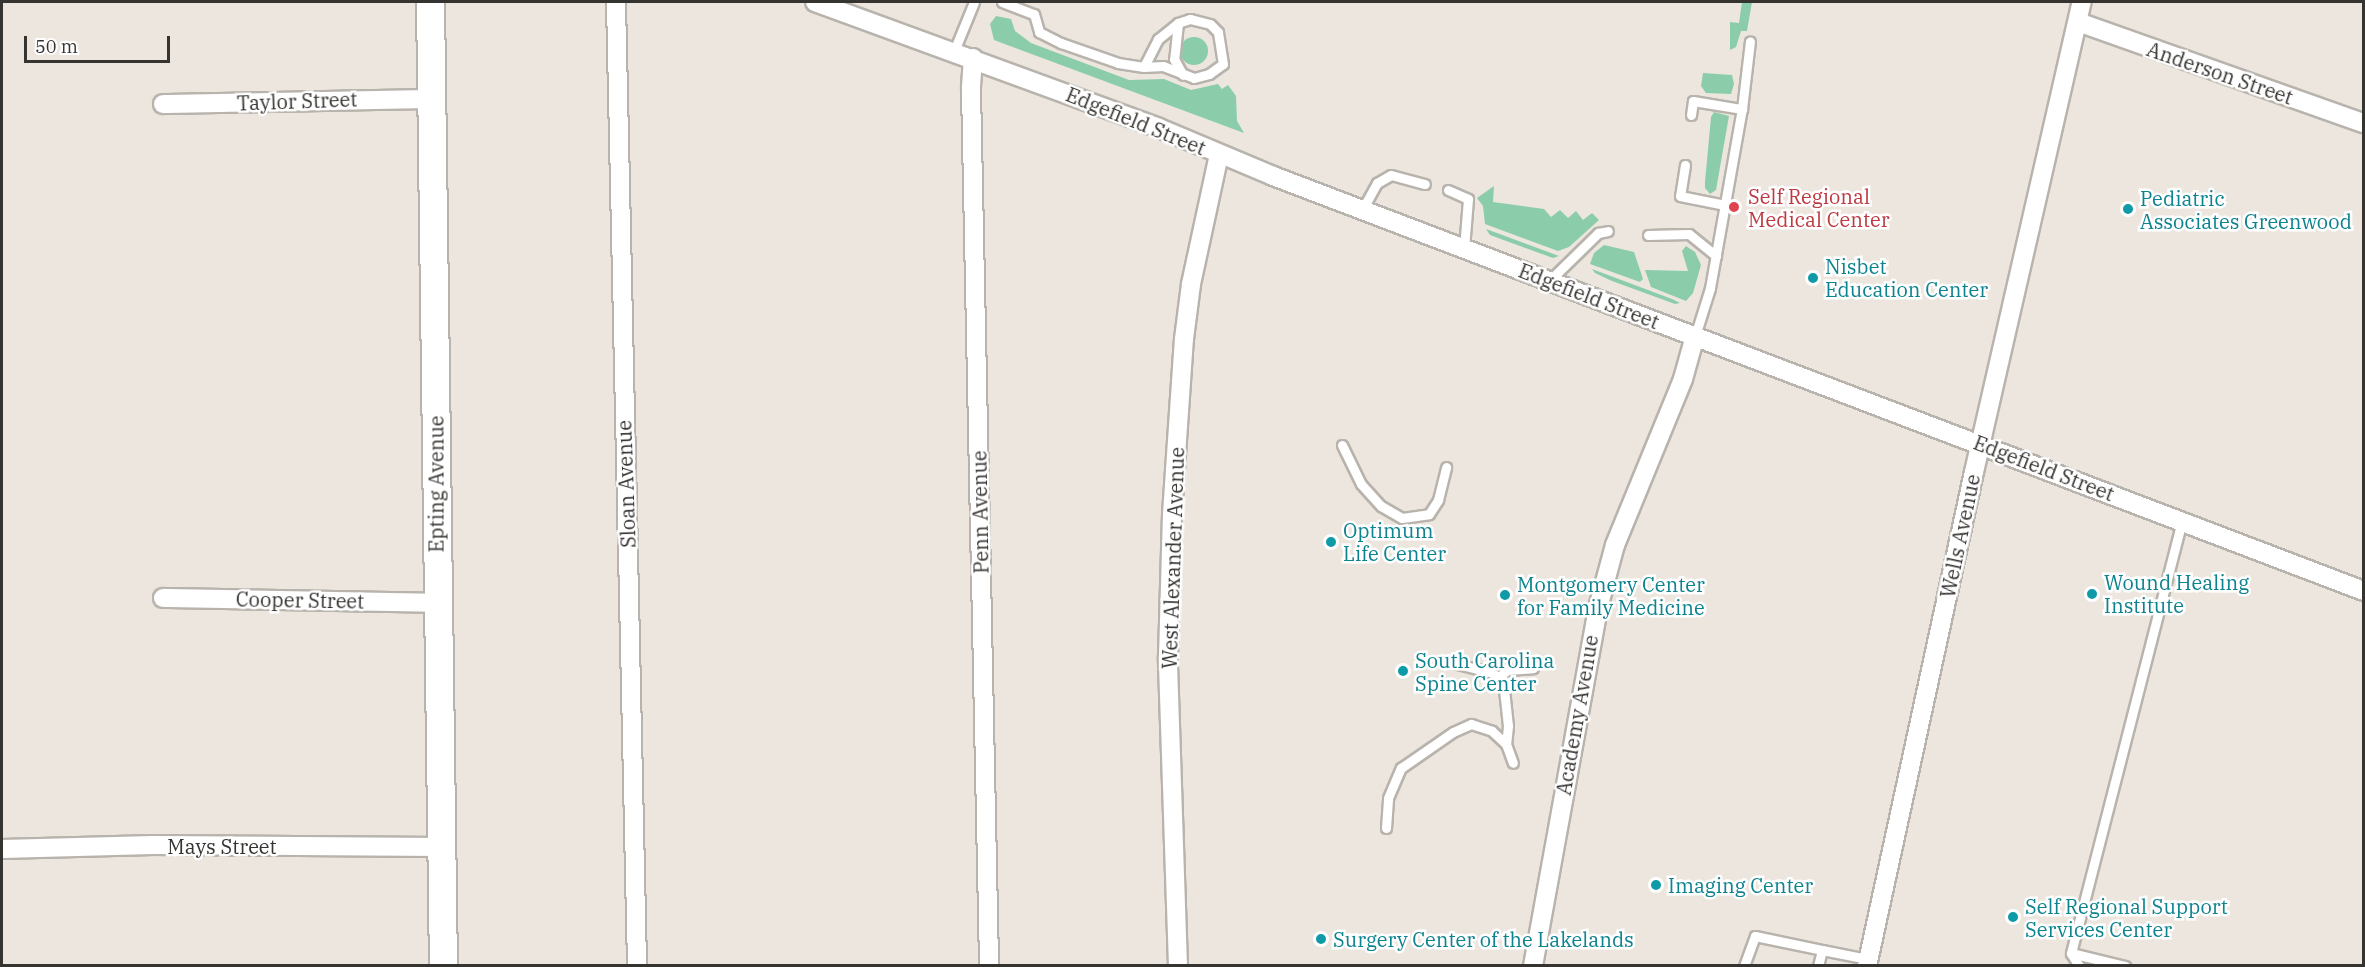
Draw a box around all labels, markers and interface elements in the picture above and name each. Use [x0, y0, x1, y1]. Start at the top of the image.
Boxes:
scale bar [27, 24, 172, 62]
text: 50 m [35, 35, 78, 58]
street label: Anderson Street [2144, 37, 2296, 109]
street label: Edgefield Street [1063, 82, 1209, 160]
street label: Taylor Street [236, 87, 358, 115]
place label: Self Regional Medical Center [1748, 184, 1890, 231]
place label: Pediatric Associates Greenwood [2140, 186, 2352, 233]
marker: Self Regional Medical Center [1725, 198, 1743, 216]
marker: Pediatric Associates Greenwood [2121, 202, 2135, 216]
place label: Nisbet Education Center [1825, 254, 1988, 301]
street label: Edgefield Street [1515, 258, 1663, 334]
marker: Nisbet Education Center [1806, 271, 1820, 285]
street label: Epting Avenue [424, 415, 448, 553]
street label: Sloan Avenue [612, 420, 640, 548]
street label: Edgefield Street [1970, 430, 2118, 506]
street label: West Alexander Avenue [1157, 447, 1189, 669]
street label: Penn Avenue [967, 450, 993, 574]
street label: Wells Avenue [1935, 472, 1985, 600]
place label: Optimum Life Center [1343, 518, 1446, 565]
marker: Optimum Life Center [1324, 535, 1338, 549]
place label: Wound Healing Institute [2104, 570, 2249, 617]
place label: Montgomery Center for Family Medicine [1517, 572, 1705, 619]
street label: Cooper Street [236, 587, 364, 613]
marker: Wound Healing Institute [2085, 587, 2099, 601]
marker: Montgomery Center for Family Medicine [1498, 588, 1512, 602]
street label: Academy Avenue [1551, 633, 1603, 797]
place label: South Carolina Spine Center [1415, 648, 1554, 695]
marker: South Carolina Spine Center [1396, 664, 1410, 678]
street label: Mays Street [167, 834, 277, 858]
place label: Imaging Center [1668, 873, 1813, 897]
marker: Imaging Center [1649, 878, 1663, 892]
place label: Self Regional Support Services Center [2025, 894, 2228, 941]
marker: Self Regional Support Services Center [2006, 910, 2020, 924]
place label: Surgery Center of the Lakelands [1333, 927, 1634, 951]
marker: Surgery Center of the Lakelands [1314, 932, 1328, 946]

